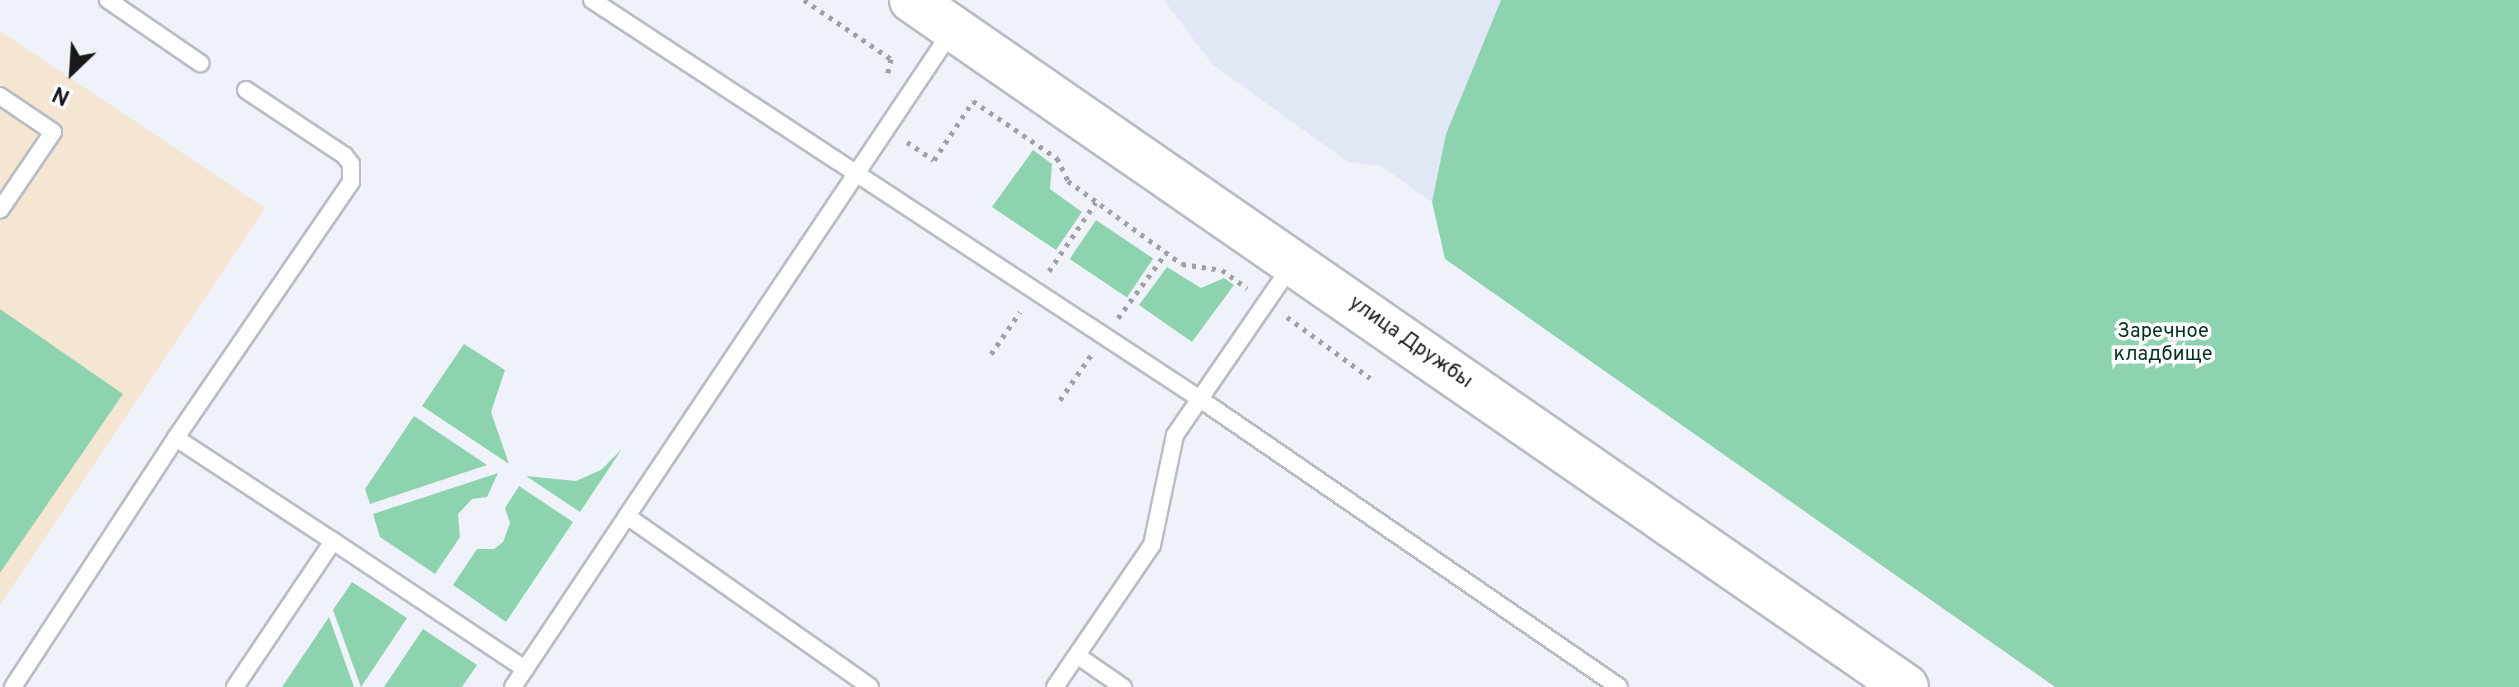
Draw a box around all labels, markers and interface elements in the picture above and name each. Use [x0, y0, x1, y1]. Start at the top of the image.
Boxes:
north arrow [32, 32, 112, 112]
text: N [49, 79, 75, 110]
street label: улица Дружбы [1344, 292, 1476, 394]
park label: Заречное кладбище [2114, 321, 2212, 368]

